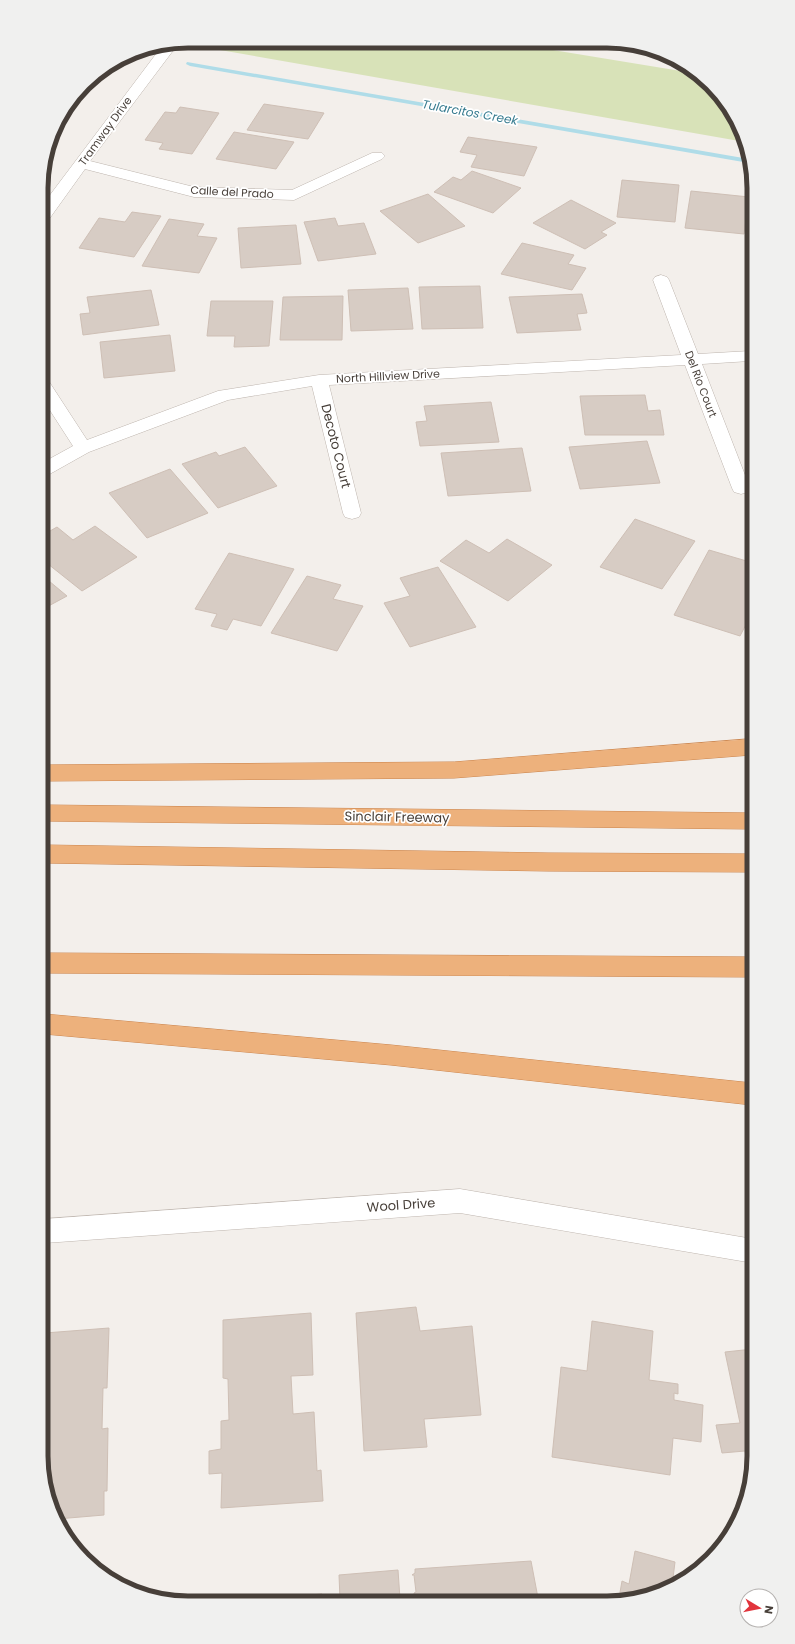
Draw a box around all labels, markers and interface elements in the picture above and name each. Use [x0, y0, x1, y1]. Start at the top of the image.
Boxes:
street label: Tramway Drive [74, 93, 136, 169]
water label: Tularcitos Creek [421, 95, 520, 129]
street label: Calle del Prado [190, 182, 274, 202]
street label: Del Rio Court [681, 348, 721, 420]
street label: North Hillview Drive [336, 365, 440, 387]
street label: Decoto Court [316, 402, 356, 490]
street label: Sinclair Freeway [344, 807, 450, 827]
street label: Wool Drive [366, 1193, 436, 1217]
north arrow [739, 1588, 779, 1628]
text: N [760, 1604, 777, 1615]

